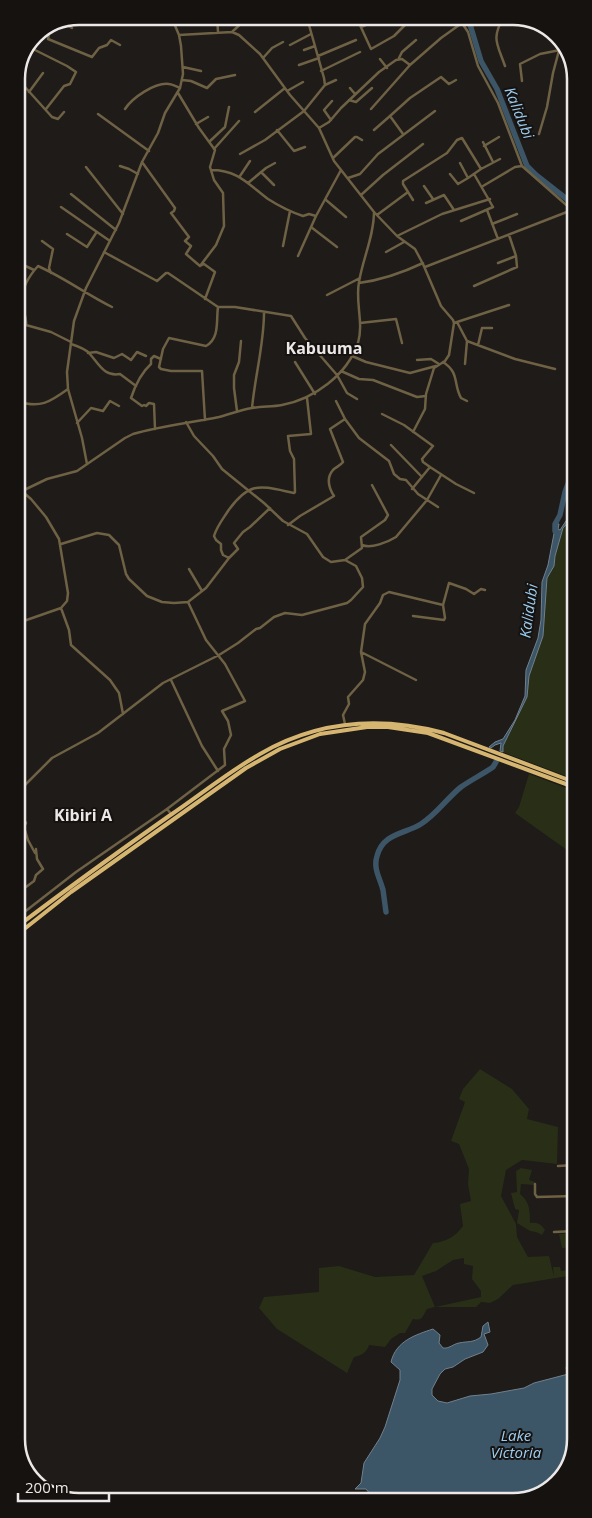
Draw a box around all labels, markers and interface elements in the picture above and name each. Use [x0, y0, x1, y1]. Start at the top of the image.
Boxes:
water label: Kalidubi [500, 84, 539, 142]
district label: Kabuuma [286, 337, 362, 359]
water label: Kalidubi [514, 582, 542, 639]
district label: Kibiri A [54, 804, 113, 826]
water label: Lake Victoria [491, 1425, 542, 1462]
scale bar [18, 1470, 109, 1502]
text: 200 m [25, 1477, 69, 1497]

